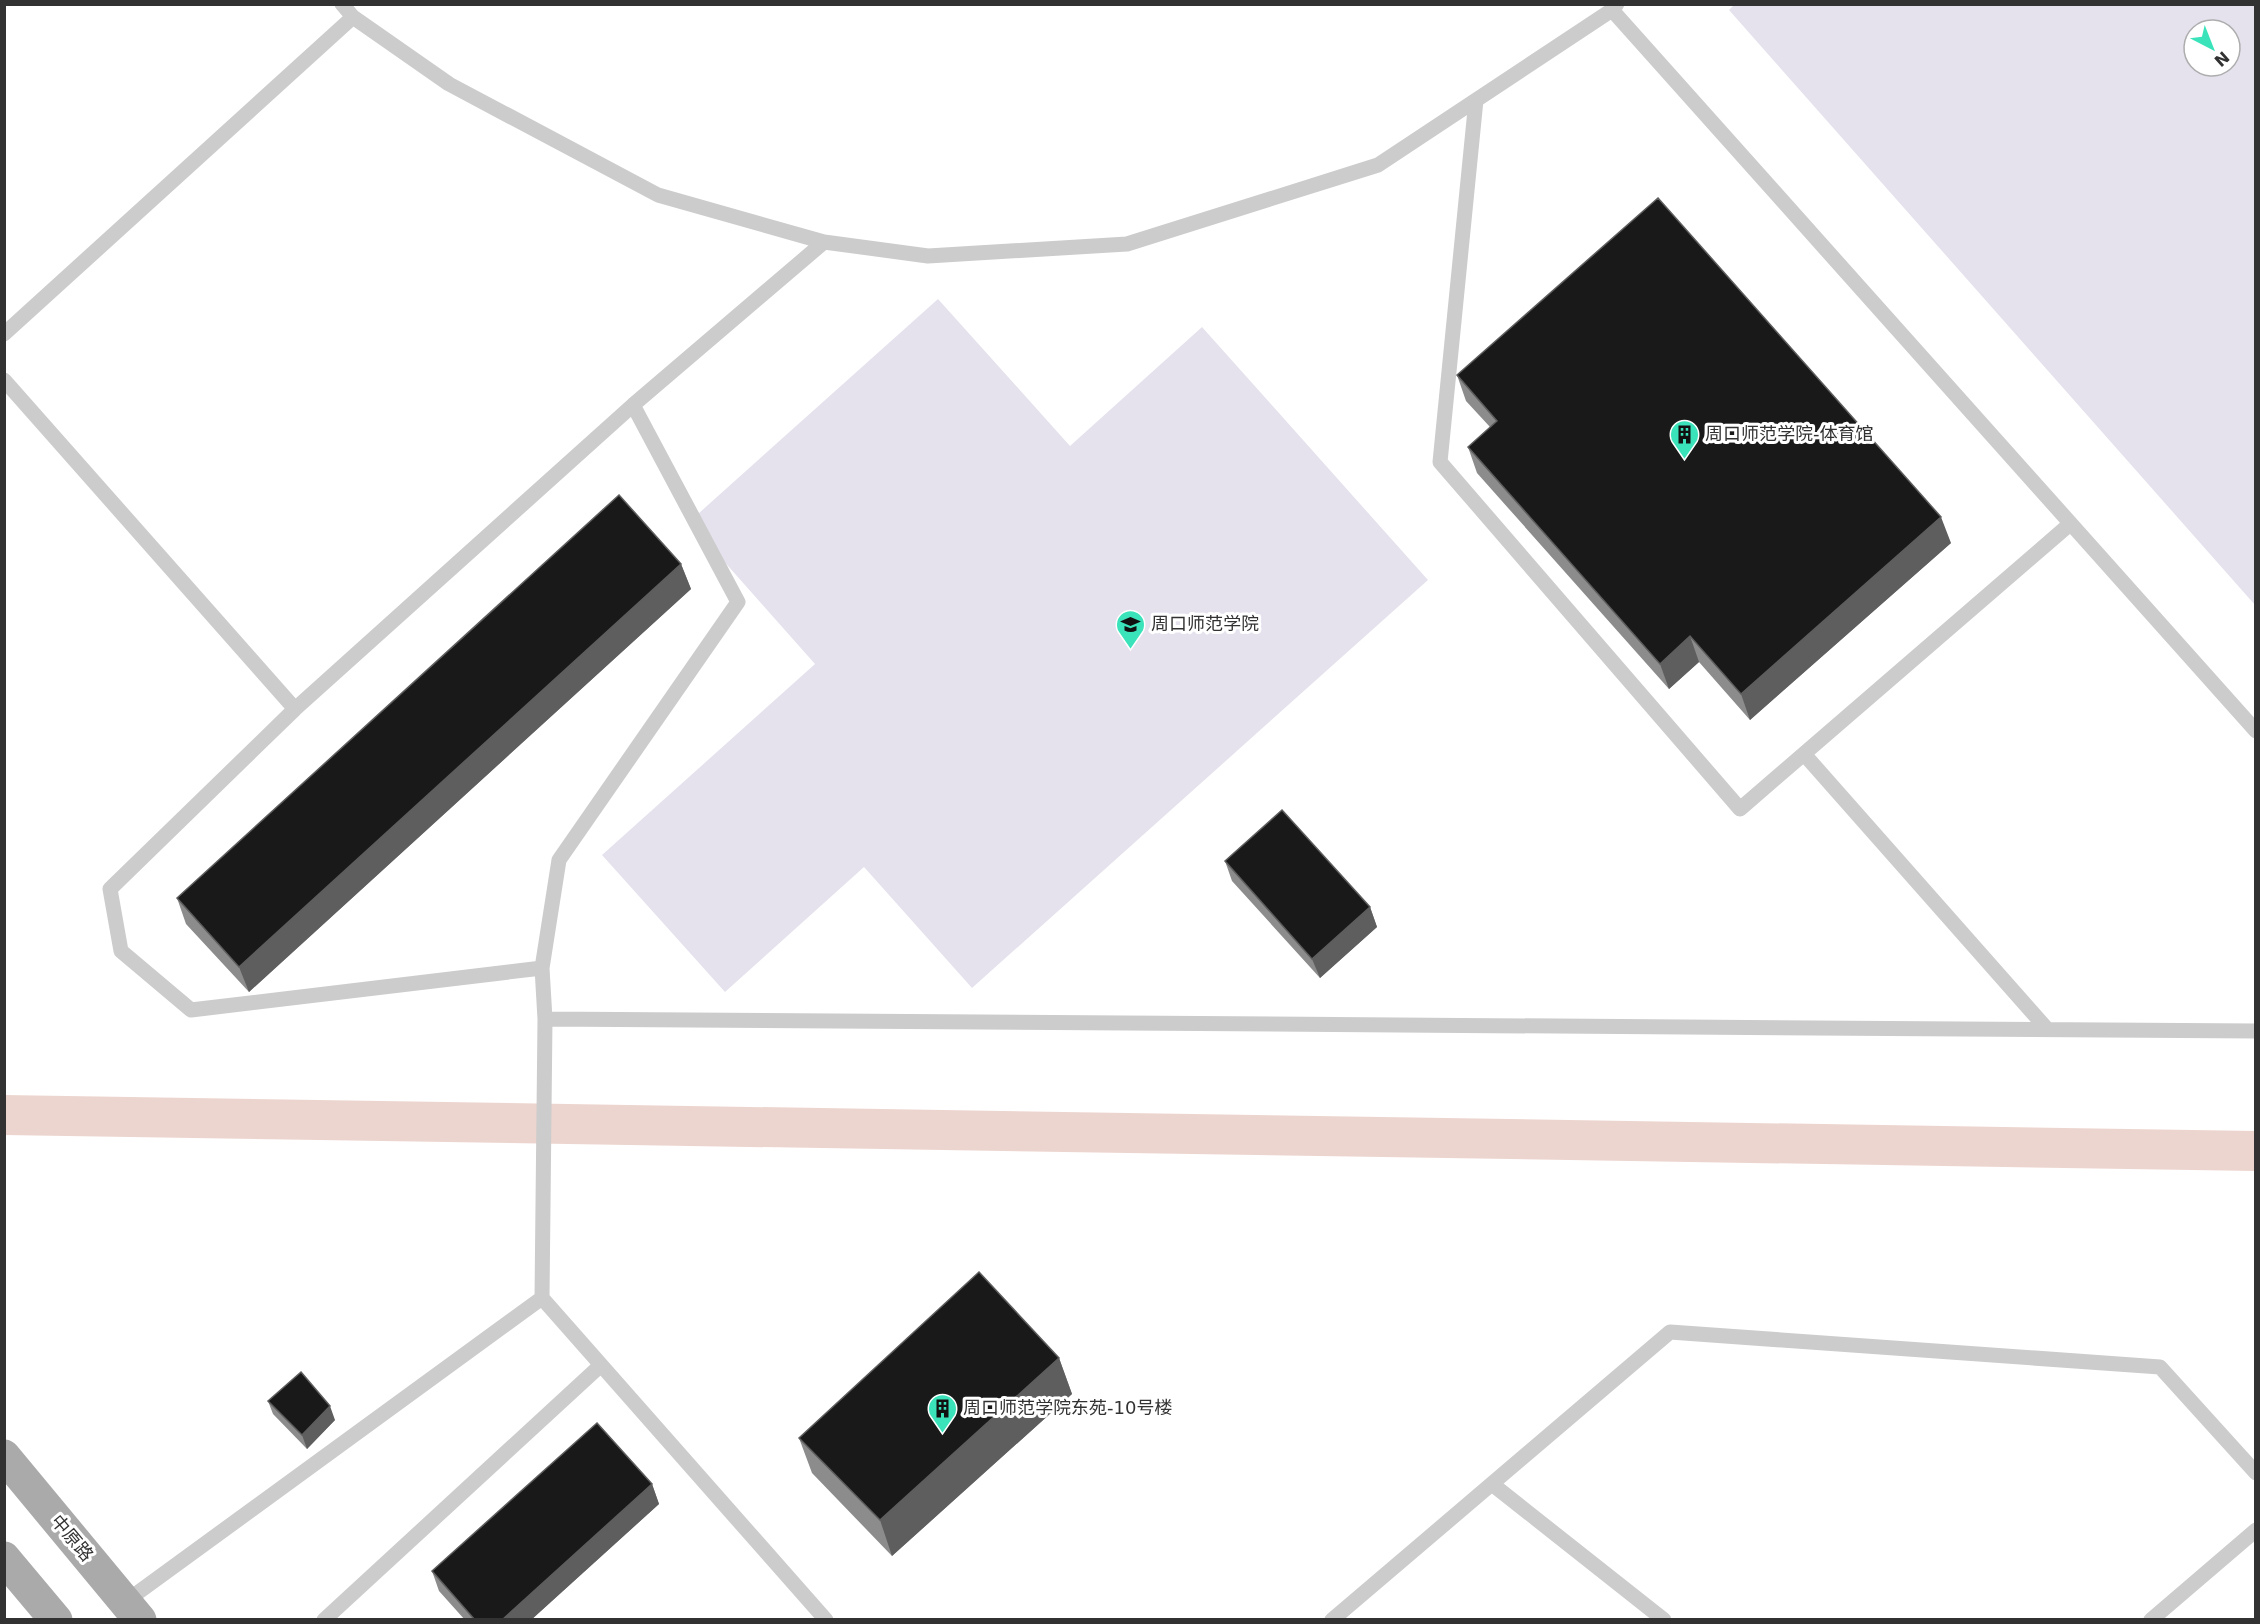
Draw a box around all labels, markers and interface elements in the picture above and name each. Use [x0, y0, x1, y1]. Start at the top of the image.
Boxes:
north arrow [2182, 18, 2242, 78]
text: N [2210, 47, 2233, 70]
building icon: 周口师范学院-体育馆 [1668, 418, 1700, 460]
place label: 周口师范学院-体育馆 [1705, 423, 1874, 444]
school or university icon: 周口师范学院 [1114, 608, 1146, 650]
place label: 周口师范学院 [1151, 613, 1259, 634]
building icon: 周口师范学院东苑-10号楼 [926, 1392, 958, 1434]
place label: 周口师范学院东苑-10号楼 [963, 1397, 1172, 1418]
street label: 中原路 [47, 1510, 98, 1565]

